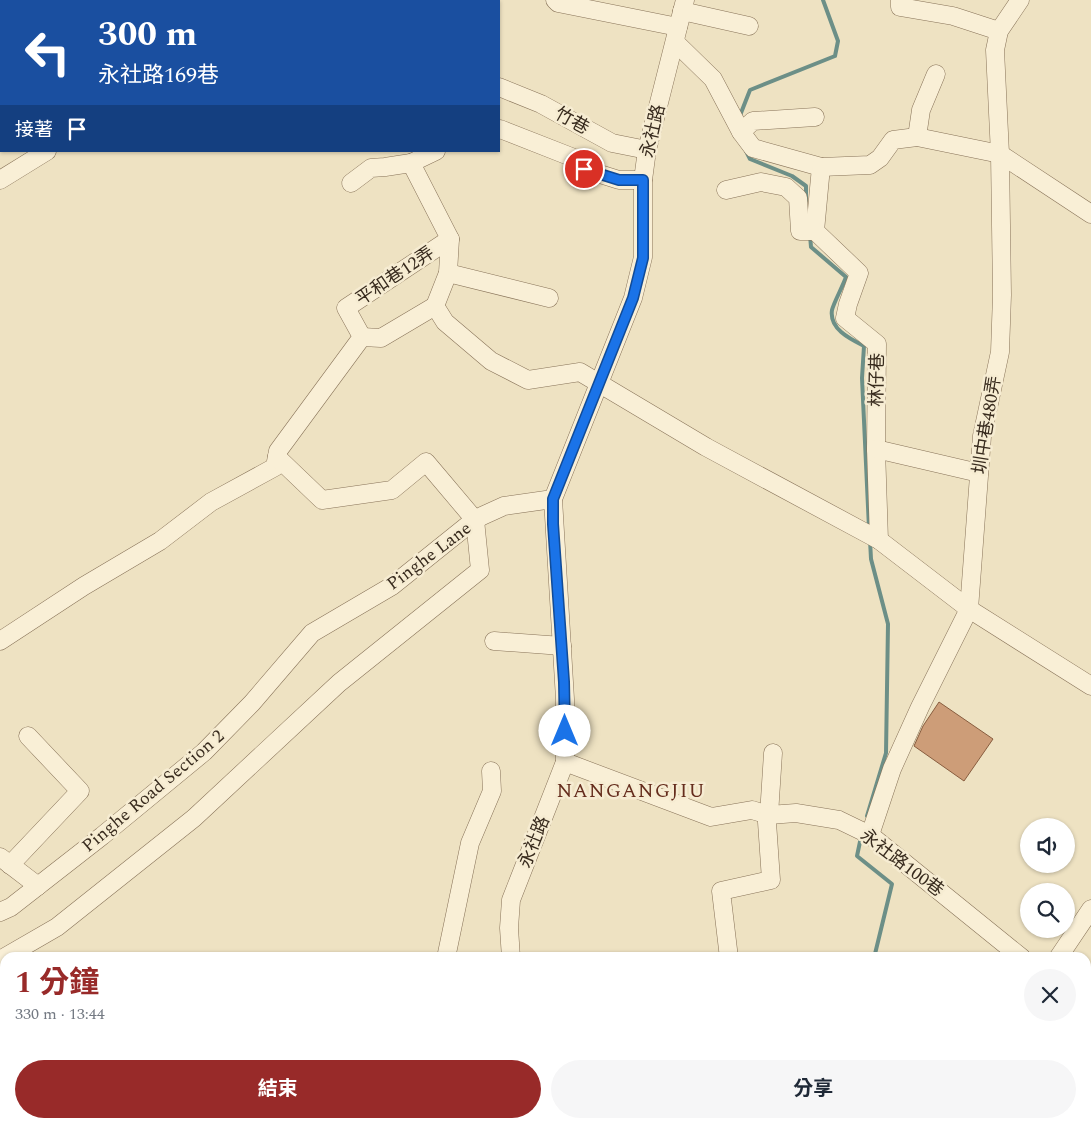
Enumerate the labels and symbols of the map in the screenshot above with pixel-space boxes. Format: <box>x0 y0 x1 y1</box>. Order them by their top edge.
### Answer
street label: 竹巷 <box>550 100 594 142</box>
street label: 永社路 <box>634 102 672 160</box>
pin <box>563 148 605 190</box>
street label: 平和巷12弄 <box>350 240 440 312</box>
street label: 林仔巷 <box>863 353 891 407</box>
street label: 圳中巷480弄 <box>966 374 1008 476</box>
street label: Pinghe Lane <box>381 515 477 597</box>
position arrow <box>538 704 590 756</box>
street label: Pinghe Road Section 2 <box>76 723 230 859</box>
district label: NANGANGJIU <box>556 776 706 806</box>
street label: 永社路 <box>511 812 557 872</box>
street label: 永社路100巷 <box>854 822 950 904</box>

